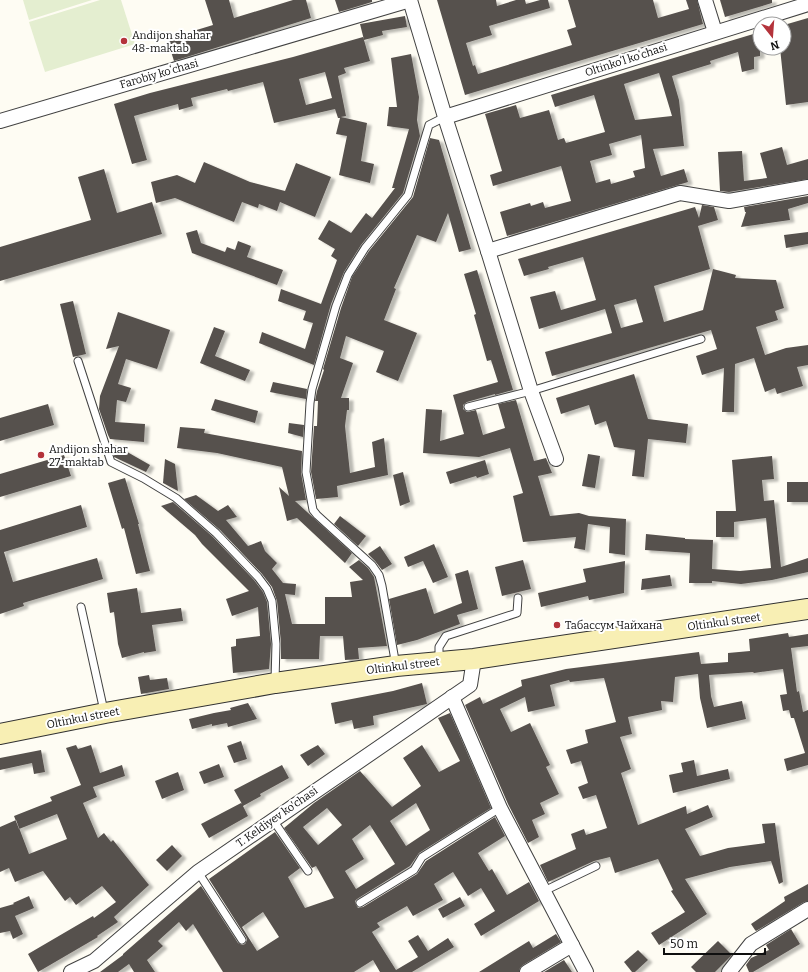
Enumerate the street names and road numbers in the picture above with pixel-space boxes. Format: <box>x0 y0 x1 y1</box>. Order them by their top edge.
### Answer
street label: Oltinkoʻl koʻchasi <box>583 40 669 79</box>
street label: Farobiy koʻchasi <box>118 56 200 91</box>
street label: Oltinkul street <box>687 610 761 634</box>
street label: Oltinkul street <box>366 655 440 677</box>
street label: Oltinkul street <box>46 705 120 731</box>
street label: T. Keldiyev ko'chasi <box>234 784 321 850</box>

